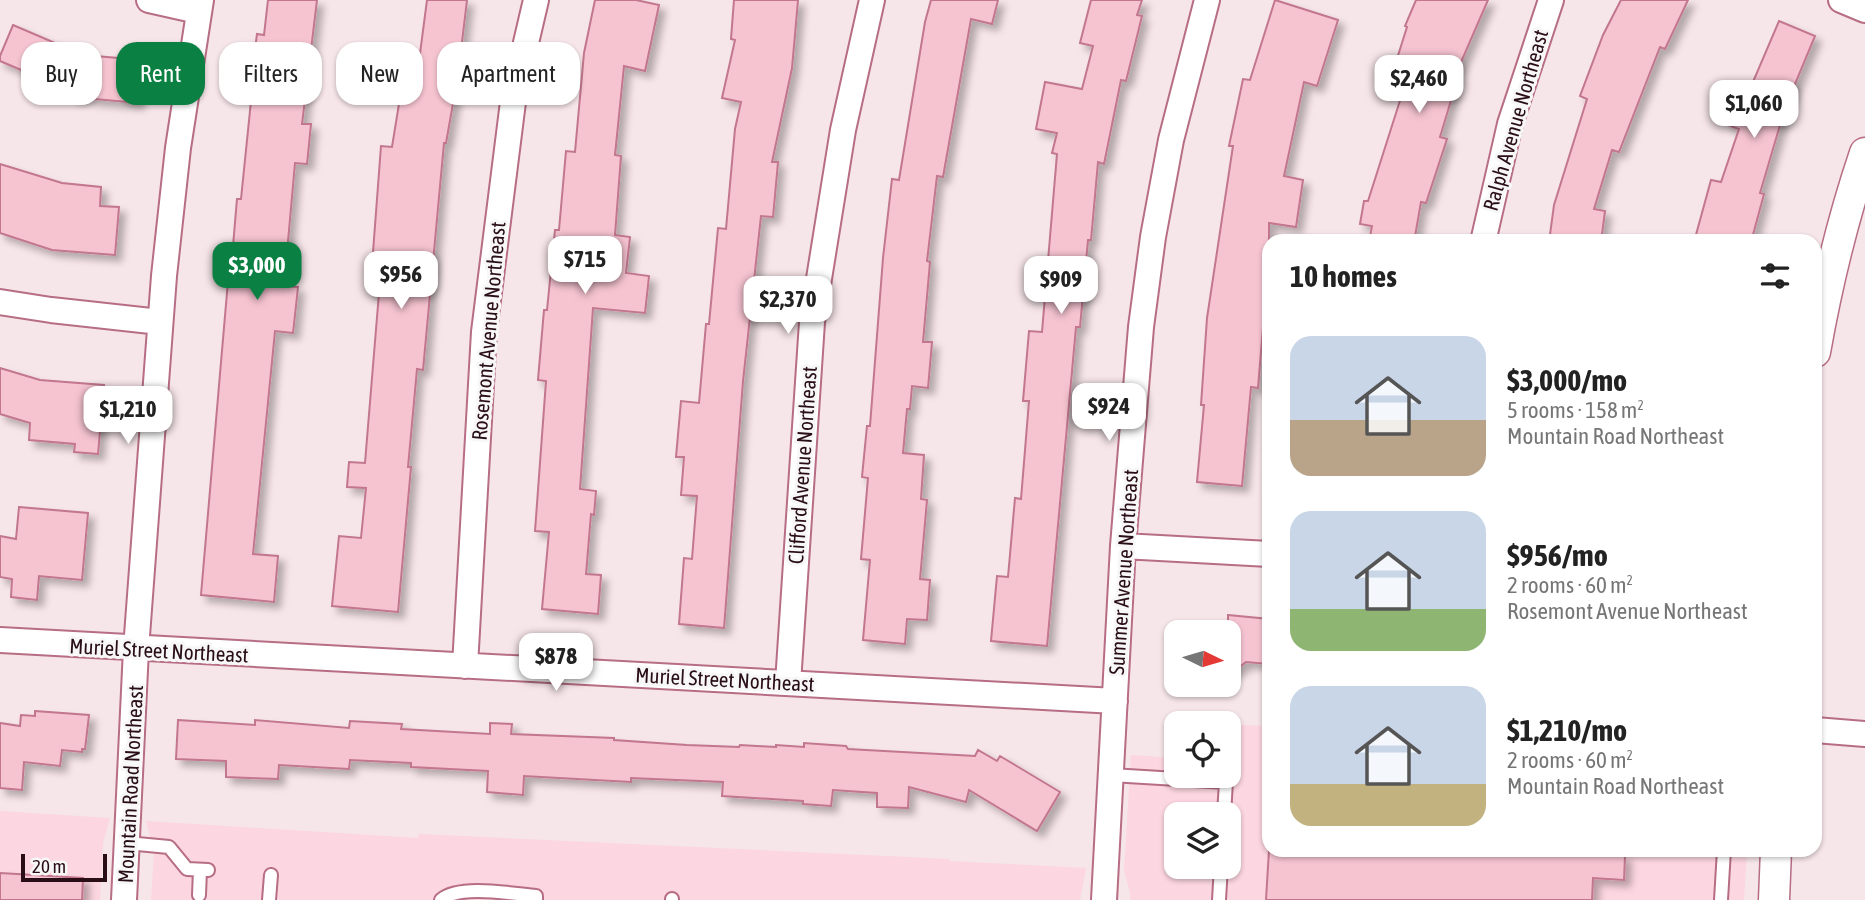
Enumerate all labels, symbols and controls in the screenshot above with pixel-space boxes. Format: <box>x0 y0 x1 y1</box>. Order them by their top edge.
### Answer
street label: Ralph Avenue Northeast <box>1478 27 1552 213</box>
chip: Buy <box>21 42 102 105</box>
chip: Rent <box>116 42 205 105</box>
chip: Filters <box>219 42 322 105</box>
chip: New <box>336 42 423 105</box>
chip: Apartment <box>437 42 580 105</box>
pin: $2,460 <box>1362 55 1476 115</box>
text: $2,460 <box>1391 65 1448 91</box>
pin: $1,060 <box>1697 80 1811 140</box>
text: $1,060 <box>1726 90 1783 116</box>
street label: Rosemont Avenue Northeast <box>466 221 510 441</box>
pin: $715 <box>544 236 626 296</box>
pin: $3,000 <box>200 243 314 302</box>
text: $715 <box>564 246 606 272</box>
text: $3,000 <box>229 252 286 278</box>
pin: $956 <box>360 252 442 311</box>
pin: $909 <box>1020 256 1102 316</box>
icon: filters <box>1756 257 1794 295</box>
text: 10 homes <box>1290 259 1397 293</box>
text: $956 <box>380 261 422 287</box>
text: $909 <box>1040 266 1082 292</box>
pin: $2,370 <box>731 276 845 336</box>
text: $2,370 <box>760 286 817 312</box>
text: $3,000/mo <box>1507 363 1627 397</box>
icon: home <box>1346 364 1430 448</box>
street label: Clifford Avenue Northeast <box>783 365 821 565</box>
pin: $924 <box>1068 384 1150 443</box>
pin: $1,210 <box>71 386 185 446</box>
text: $924 <box>1088 393 1130 419</box>
text: $1,210 <box>100 396 157 422</box>
text: 5 rooms · 158 m² <box>1507 397 1644 423</box>
text: Mountain Road Northeast <box>1507 423 1724 449</box>
street label: Summer Avenue Northeast <box>1104 468 1142 676</box>
text: $956/mo <box>1507 538 1608 572</box>
icon: home <box>1346 539 1430 623</box>
text: 2 rooms · 60 m² <box>1507 572 1633 598</box>
text: Rosemont Avenue Northeast <box>1507 598 1748 624</box>
north arrow <box>1164 620 1241 696</box>
map controls <box>1164 620 1241 879</box>
street label: Muriel Street Northeast <box>69 633 249 667</box>
pin: $878 <box>515 634 597 693</box>
text: $878 <box>535 643 577 669</box>
street label: Muriel Street Northeast <box>635 662 815 696</box>
street label: Mountain Road Northeast <box>113 684 147 884</box>
button: locate <box>1164 711 1241 788</box>
text: $1,210/mo <box>1507 713 1627 747</box>
icon: home <box>1346 714 1430 798</box>
text: 2 rooms · 60 m² <box>1507 747 1633 773</box>
text: Mountain Road Northeast <box>1507 773 1724 799</box>
button: layers <box>1164 802 1241 879</box>
scale bar <box>21 851 107 883</box>
text: 20 m <box>32 855 66 877</box>

